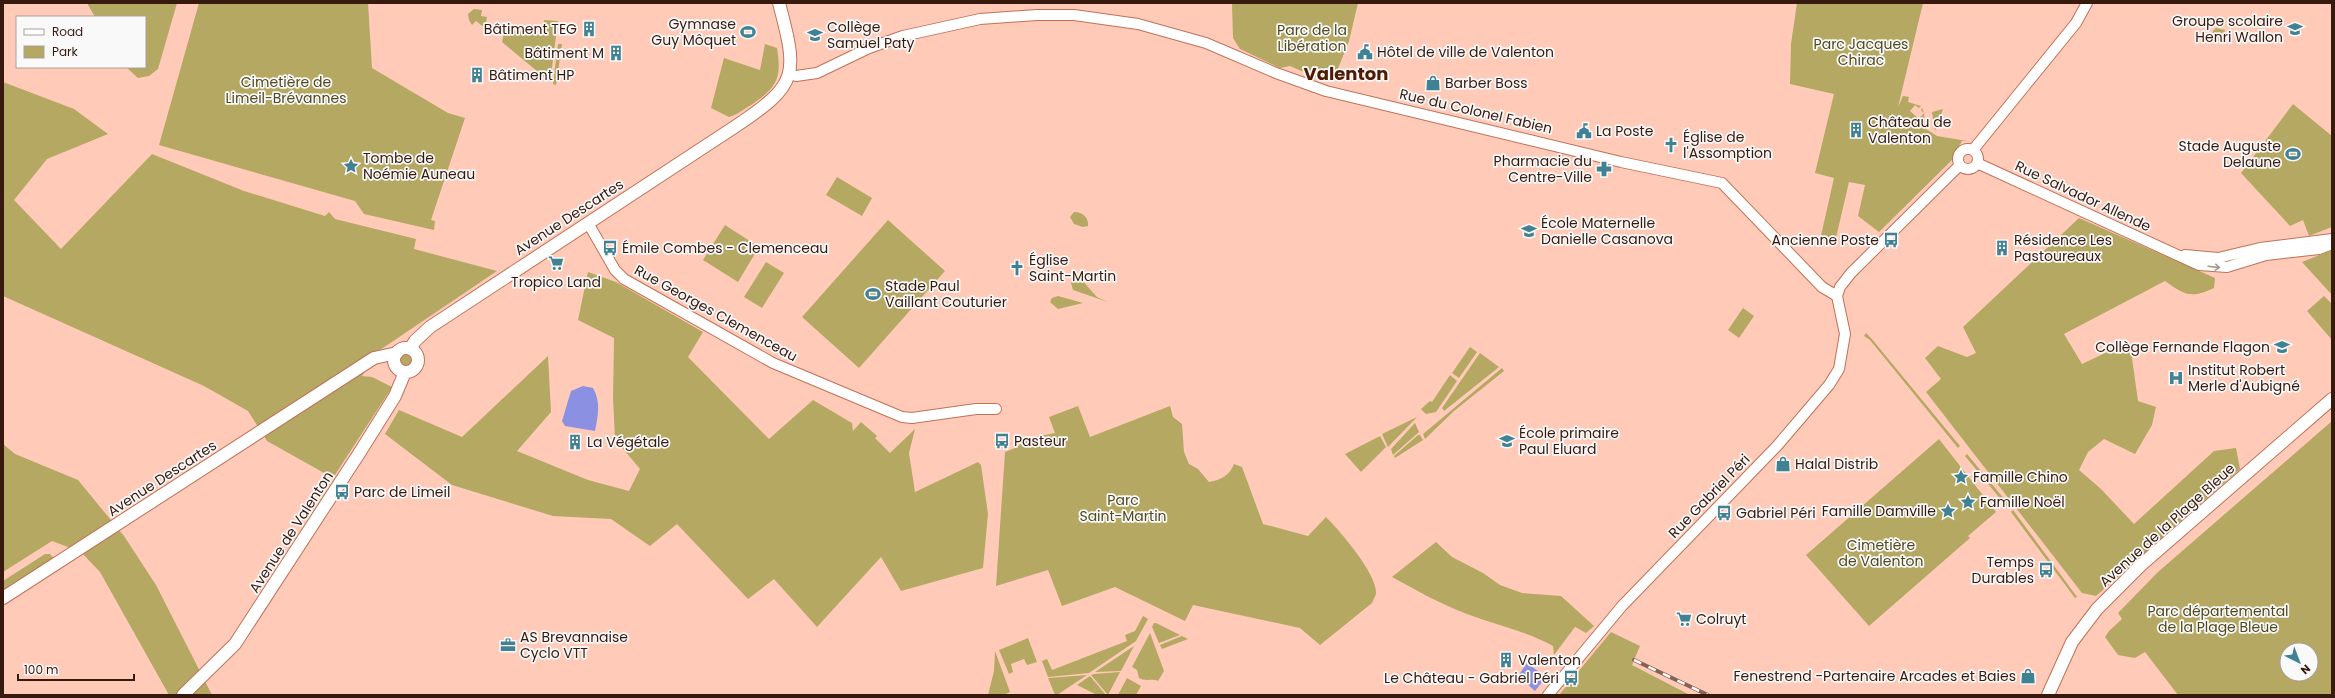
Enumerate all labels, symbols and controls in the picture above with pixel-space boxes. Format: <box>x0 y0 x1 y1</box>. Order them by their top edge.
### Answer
place label: Groupe scolaire Henri Wallon <box>2172 11 2283 47</box>
place label: Gymnase Guy Môquet <box>651 14 736 50</box>
legend <box>16 16 146 68</box>
place label: Collège Samuel Paty <box>827 17 915 53</box>
place label: Bâtiment TEG <box>484 19 577 39</box>
building icon: Bâtiment TEG <box>580 20 598 38</box>
park label: Parc de la Libération <box>1277 20 1347 56</box>
school or university icon: Groupe scolaire Henri Wallon <box>2286 20 2304 38</box>
text: Road <box>52 23 83 40</box>
sports icon: Gymnase Guy Môquet <box>739 23 757 41</box>
school or university icon: Collège Samuel Paty <box>806 26 824 44</box>
park label: Parc Jacques Chirac <box>1814 34 1908 70</box>
place label: Hôtel de ville de Valenton <box>1377 42 1554 62</box>
text: Park <box>52 43 79 60</box>
place label: Bâtiment M <box>524 43 604 63</box>
public building icon: Hôtel de ville de Valenton <box>1356 43 1374 61</box>
building icon: Bâtiment M <box>607 44 625 62</box>
district label: Valenton <box>1304 61 1388 86</box>
place label: Bâtiment HP <box>489 65 574 85</box>
building icon: Bâtiment HP <box>468 66 486 84</box>
park label: Cimetière de Limeil-Brévannes <box>226 72 346 108</box>
place label: Barber Boss <box>1445 73 1528 93</box>
shop icon: Barber Boss <box>1424 74 1442 92</box>
street label: Rue du Colonel Fabien <box>1398 84 1554 138</box>
place label: Château de Valenton <box>1868 112 1952 148</box>
place label: La Poste <box>1596 121 1654 141</box>
building icon: Château de Valenton <box>1847 121 1865 139</box>
public building icon: La Poste <box>1575 122 1593 140</box>
place label: Église de l'Assomption <box>1683 127 1772 163</box>
church icon: Église de l'Assomption <box>1662 136 1680 154</box>
place label: Stade Auguste Delaune <box>2178 136 2281 172</box>
sports icon: Stade Auguste Delaune <box>2284 145 2302 163</box>
place label: Tombe de Noémie Auneau <box>363 148 475 184</box>
place label: Pharmacie du Centre-Ville <box>1494 151 1592 187</box>
street label: Rue Salvador Allende <box>2012 156 2155 236</box>
place icon: Tombe de Noémie Auneau <box>342 157 360 175</box>
pharmacy icon: Pharmacie du Centre-Ville <box>1595 160 1613 178</box>
street label: Avenue Descartes <box>511 174 627 260</box>
place label: École Maternelle Danielle Casanova <box>1541 213 1673 249</box>
school or university icon: École Maternelle Danielle Casanova <box>1520 222 1538 240</box>
place label: Ancienne Poste <box>1771 230 1879 250</box>
place label: Résidence Les Pastoureaux <box>2014 230 2112 266</box>
bus stop icon: Ancienne Poste <box>1882 231 1900 249</box>
place label: Émile Combes - Clemenceau <box>622 238 828 258</box>
bus stop icon: Émile Combes - Clemenceau <box>601 239 619 257</box>
building icon: Résidence Les Pastoureaux <box>1993 239 2011 257</box>
place label: Église Saint-Martin <box>1029 250 1116 286</box>
supermarket icon: Tropico Land <box>547 254 565 272</box>
church icon: Église Saint-Martin <box>1008 259 1026 277</box>
street label: Rue Georges Clemenceau <box>631 260 801 366</box>
one-way arrow <box>2207 263 2220 271</box>
place label: Tropico Land <box>511 272 601 292</box>
place label: Stade Paul Vaillant Couturier <box>885 276 1007 312</box>
sports icon: Stade Paul Vaillant Couturier <box>864 285 882 303</box>
place label: Collège Fernande Flagon <box>2095 337 2270 357</box>
school or university icon: Collège Fernande Flagon <box>2273 338 2291 356</box>
place label: Institut Robert Merle d'Aubigné <box>2188 360 2300 396</box>
hospital icon: Institut Robert Merle d'Aubigné <box>2167 369 2185 387</box>
place label: École primaire Paul Eluard <box>1519 423 1619 459</box>
place label: Pasteur <box>1014 431 1067 451</box>
place label: La Végétale <box>587 432 670 452</box>
bus stop icon: Pasteur <box>993 432 1011 450</box>
school or university icon: École primaire Paul Eluard <box>1498 432 1516 450</box>
building icon: La Végétale <box>566 433 584 451</box>
street label: Avenue Descartes <box>104 435 220 521</box>
street label: Rue Gabriel Péri <box>1664 450 1754 542</box>
place label: Halal Distrib <box>1795 454 1878 474</box>
shop icon: Halal Distrib <box>1774 455 1792 473</box>
street label: Avenue de la Plage Bleue <box>2095 458 2239 591</box>
street label: Avenue de Valenton <box>244 467 338 597</box>
place label: Famille Chino <box>1973 467 2068 487</box>
place icon: Famille Chino <box>1952 468 1970 486</box>
place label: Parc de Limeil <box>354 482 450 502</box>
bus stop icon: Parc de Limeil <box>333 483 351 501</box>
park label: Parc Saint-Martin <box>1079 490 1167 526</box>
place label: Famille Noël <box>1980 492 2065 512</box>
place icon: Famille Noël <box>1959 493 1977 511</box>
place label: Famille Damville <box>1822 501 1936 521</box>
place icon: Famille Damville <box>1939 502 1957 520</box>
place label: Gabriel Péri <box>1736 503 1816 523</box>
bus stop icon: Gabriel Péri <box>1715 504 1733 522</box>
park label: Cimetière de Valenton <box>1839 535 1923 571</box>
place label: Temps Durables <box>1972 552 2034 588</box>
bus stop icon: Temps Durables <box>2037 561 2055 579</box>
park label: Parc départemental de la Plage Bleue <box>2147 601 2289 637</box>
place label: Colruyt <box>1696 609 1746 629</box>
supermarket icon: Colruyt <box>1675 610 1693 628</box>
place label: AS Brevannaise Cyclo VTT <box>520 627 628 663</box>
office icon: AS Brevannaise Cyclo VTT <box>499 636 517 654</box>
north arrow <box>2279 642 2319 682</box>
place label: Valenton <box>1518 650 1581 670</box>
building icon: Valenton <box>1497 651 1515 669</box>
scale bar <box>18 656 134 682</box>
text: 100 m <box>24 661 58 678</box>
text: N <box>2297 661 2314 678</box>
place label: Fenestrend -Partenaire Arcades et Baies <box>1734 666 2016 686</box>
shop icon: Fenestrend -Partenaire Arcades et Baies <box>2019 667 2037 685</box>
place label: Le Château - Gabriel Péri <box>1384 668 1559 688</box>
bus stop icon: Le Château - Gabriel Péri <box>1562 669 1580 687</box>

